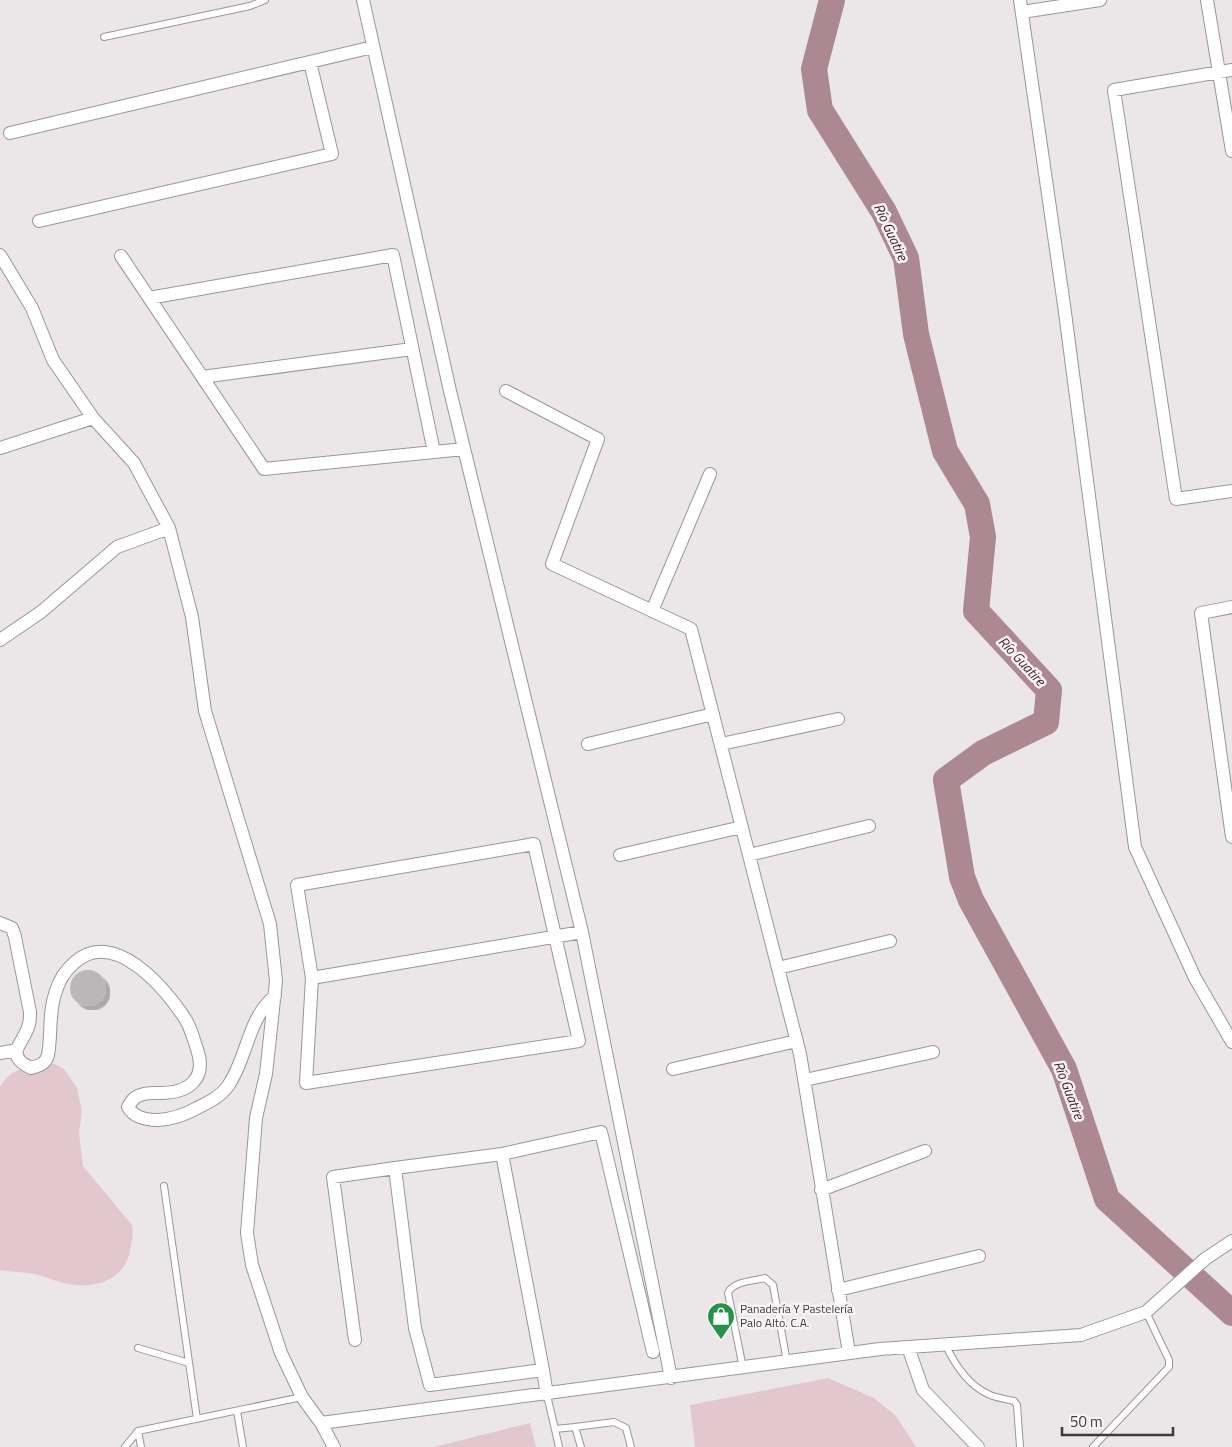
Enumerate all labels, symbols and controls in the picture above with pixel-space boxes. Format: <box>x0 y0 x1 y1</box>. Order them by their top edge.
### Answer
water label: Río Guatire <box>869 200 914 265</box>
water label: Río Guatire <box>994 631 1052 691</box>
water label: Río Guatire <box>1049 1058 1091 1123</box>
place label: Panadería Y Pastelería Palo Alto. C.A. <box>740 1299 853 1332</box>
shop icon: Panadería Y Pastelería Palo Alto. C.A. <box>706 1301 736 1340</box>
scale bar <box>1062 1404 1173 1436</box>
text: 50 m <box>1070 1410 1103 1433</box>

